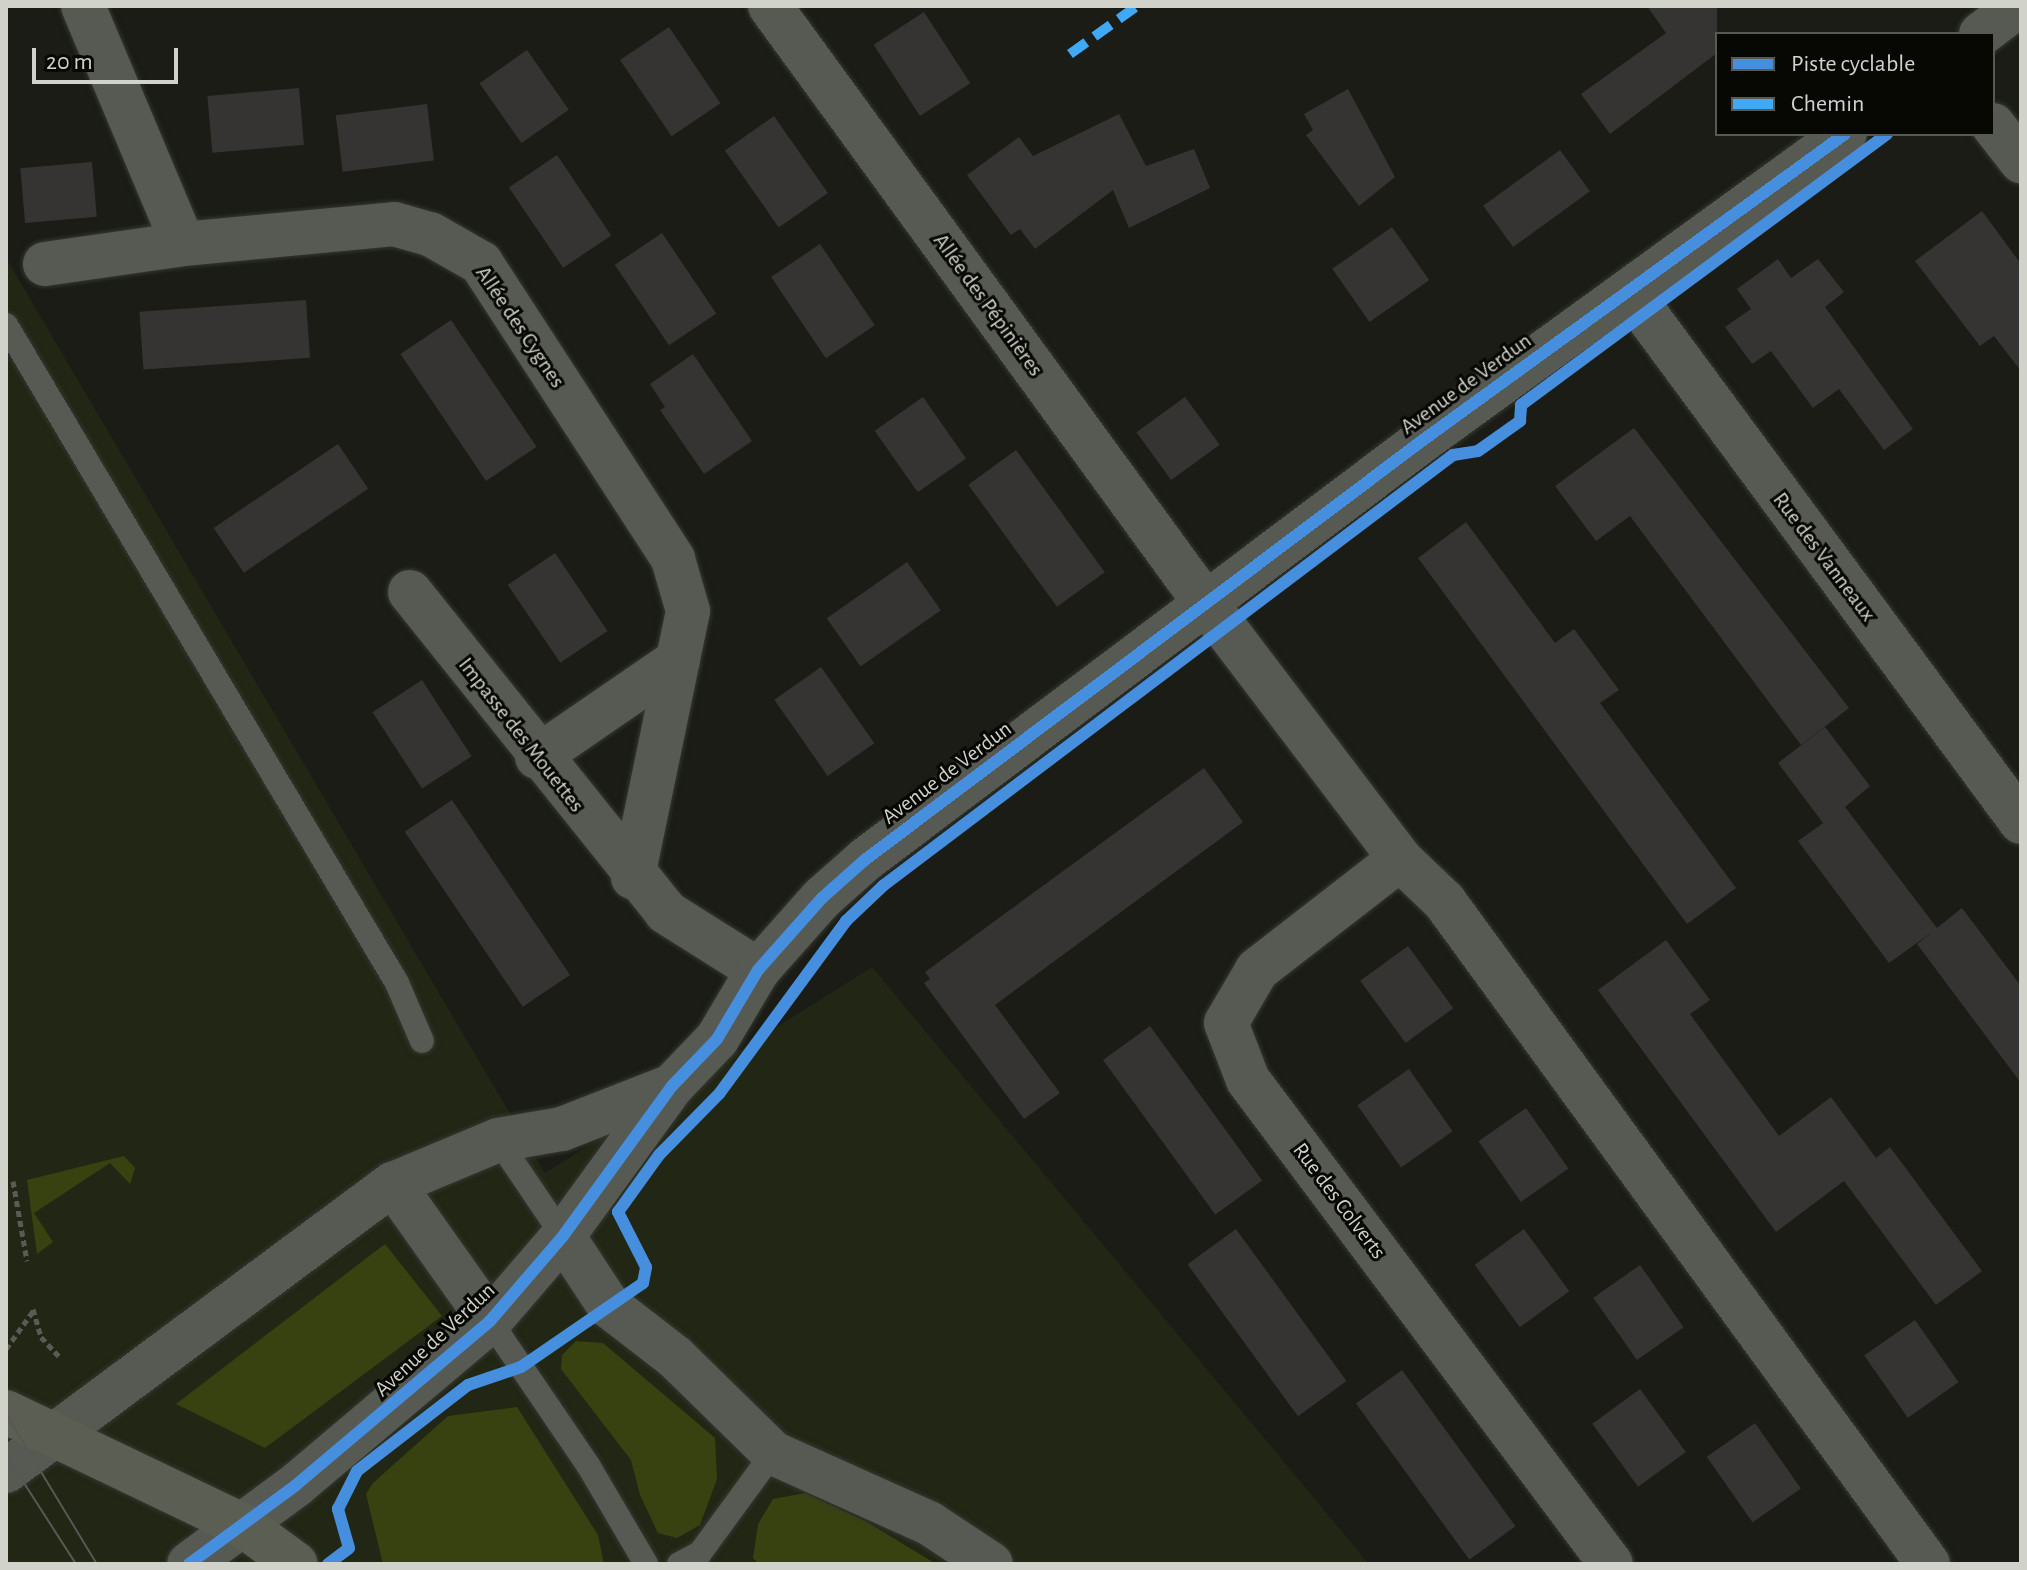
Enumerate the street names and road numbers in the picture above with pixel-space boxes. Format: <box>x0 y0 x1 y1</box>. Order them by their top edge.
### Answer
street label: Allée des Pépinières <box>927 228 1049 382</box>
street label: Allée des Cygnes <box>470 261 570 393</box>
street label: Avenue de Verdun <box>1395 328 1537 440</box>
street label: Rue des Vanneaux <box>1767 487 1881 627</box>
street label: Impasse des Mouettes <box>452 652 590 818</box>
street label: Avenue de Verdun <box>877 716 1017 830</box>
street label: Rue des Colverts <box>1287 1138 1391 1264</box>
street label: Avenue de Verdun <box>369 1277 501 1403</box>

